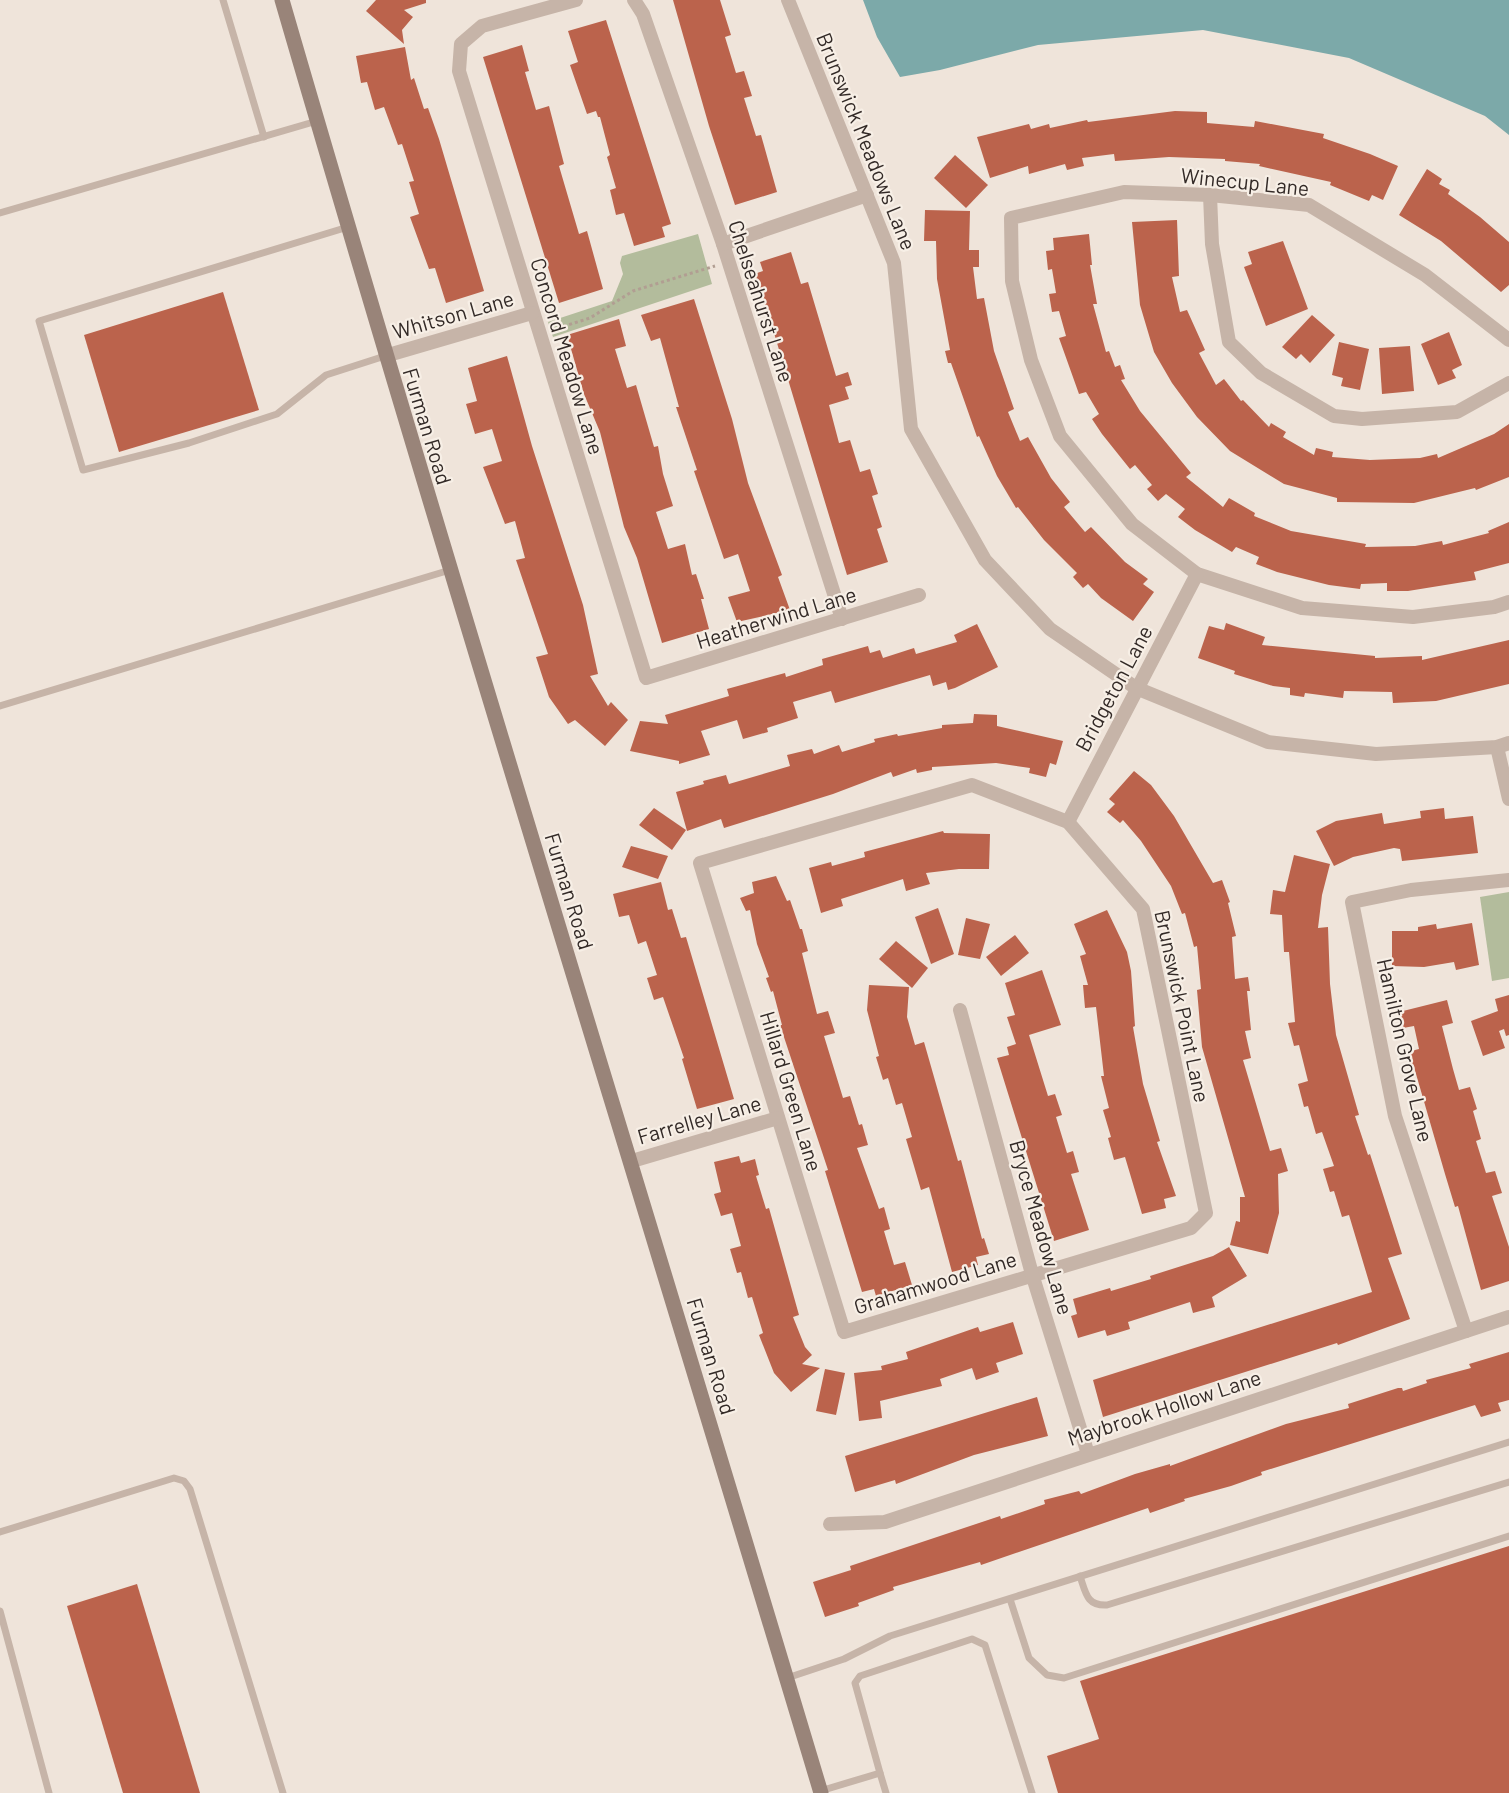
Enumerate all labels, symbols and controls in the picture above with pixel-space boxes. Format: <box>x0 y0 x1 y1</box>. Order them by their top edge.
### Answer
street label: Brunswick Meadows Lane <box>812 29 922 253</box>
street label: Winecup Lane <box>1179 162 1311 200</box>
street label: Chelseahurst Lane <box>724 217 800 385</box>
street label: Concord Meadow Lane <box>526 255 610 457</box>
street label: Whitson Lane <box>390 285 516 343</box>
street label: Furman Road <box>398 365 458 487</box>
street label: Heatherwind Lane <box>693 581 859 653</box>
street label: Bridgeton Lane <box>1069 621 1157 755</box>
street label: Furman Road <box>540 830 600 952</box>
street label: Brunswick Point Lane <box>1150 908 1216 1104</box>
street label: Hamilton Grove Lane <box>1373 956 1439 1144</box>
street label: Hillard Green Lane <box>756 1008 828 1174</box>
street label: Farrelley Lane <box>634 1089 764 1149</box>
street label: Bryce Meadow Lane <box>1005 1137 1079 1317</box>
street label: Grahamwood Lane <box>851 1245 1019 1319</box>
street label: Furman Road <box>682 1295 742 1417</box>
street label: Maybrook Hollow Lane <box>1064 1364 1264 1450</box>

